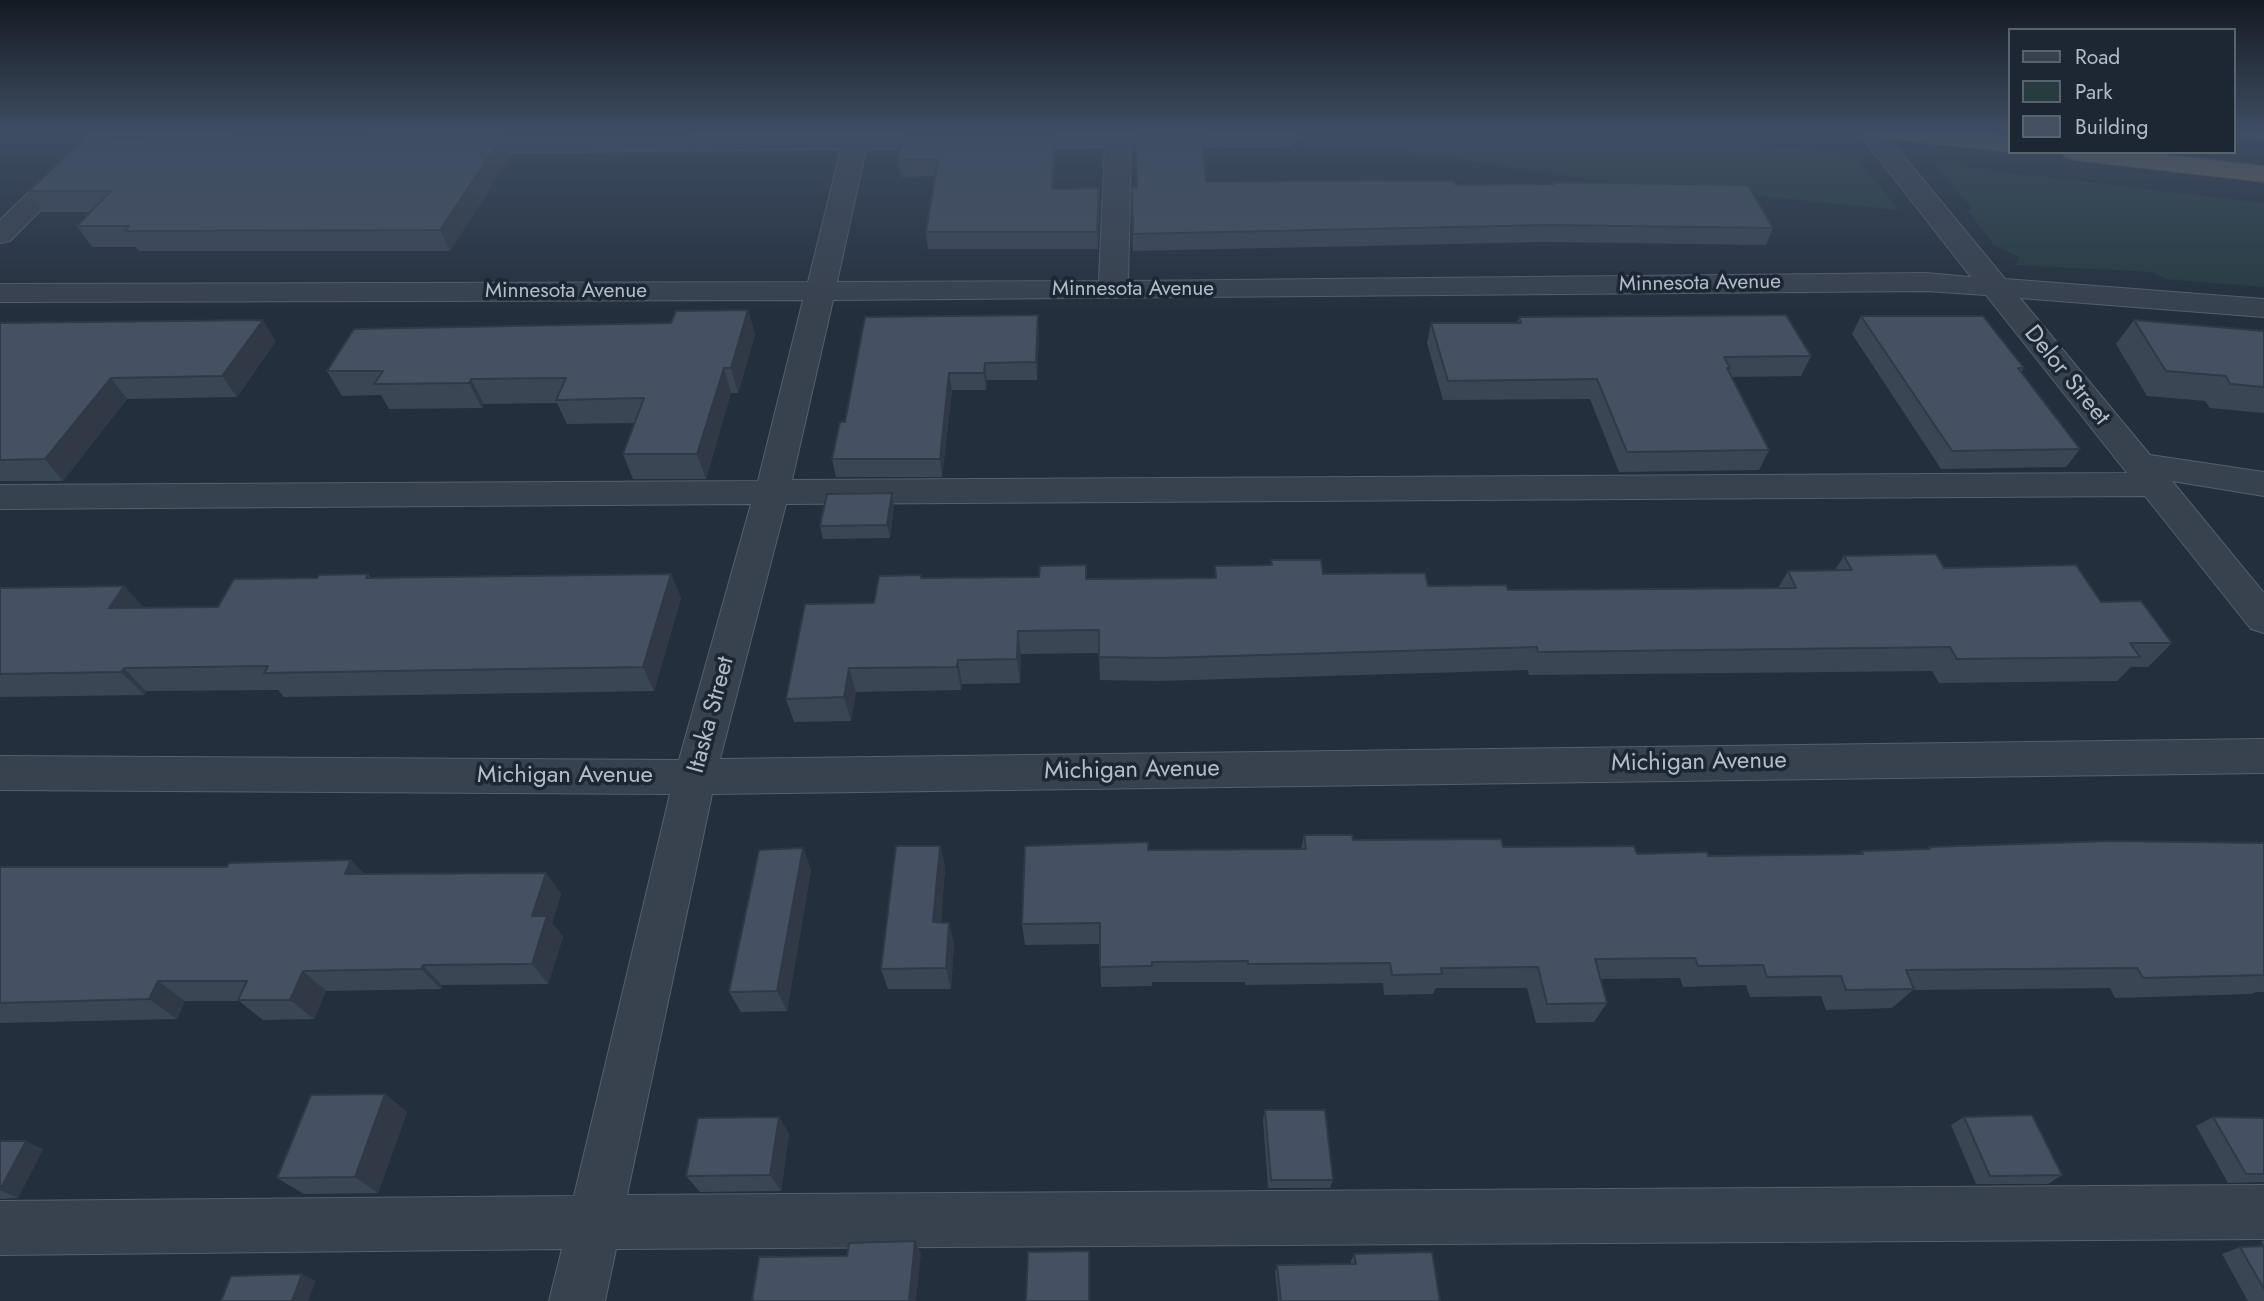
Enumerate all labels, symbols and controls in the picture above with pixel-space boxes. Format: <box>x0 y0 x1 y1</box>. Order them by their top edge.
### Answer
legend <box>2008 28 2236 154</box>
text: Road <box>2075 42 2120 72</box>
text: Park <box>2075 77 2112 107</box>
text: Building <box>2075 112 2148 142</box>
street label: Minnesota Avenue <box>1619 270 1781 298</box>
street label: Minnesota Avenue <box>1052 277 1214 303</box>
street label: Minnesota Avenue <box>485 279 647 305</box>
street label: Delor Street <box>2017 320 2115 432</box>
street label: Itaska Street <box>683 654 741 776</box>
street label: Michigan Avenue <box>1611 747 1787 779</box>
street label: Michigan Avenue <box>1044 755 1220 787</box>
street label: Michigan Avenue <box>477 762 653 790</box>

